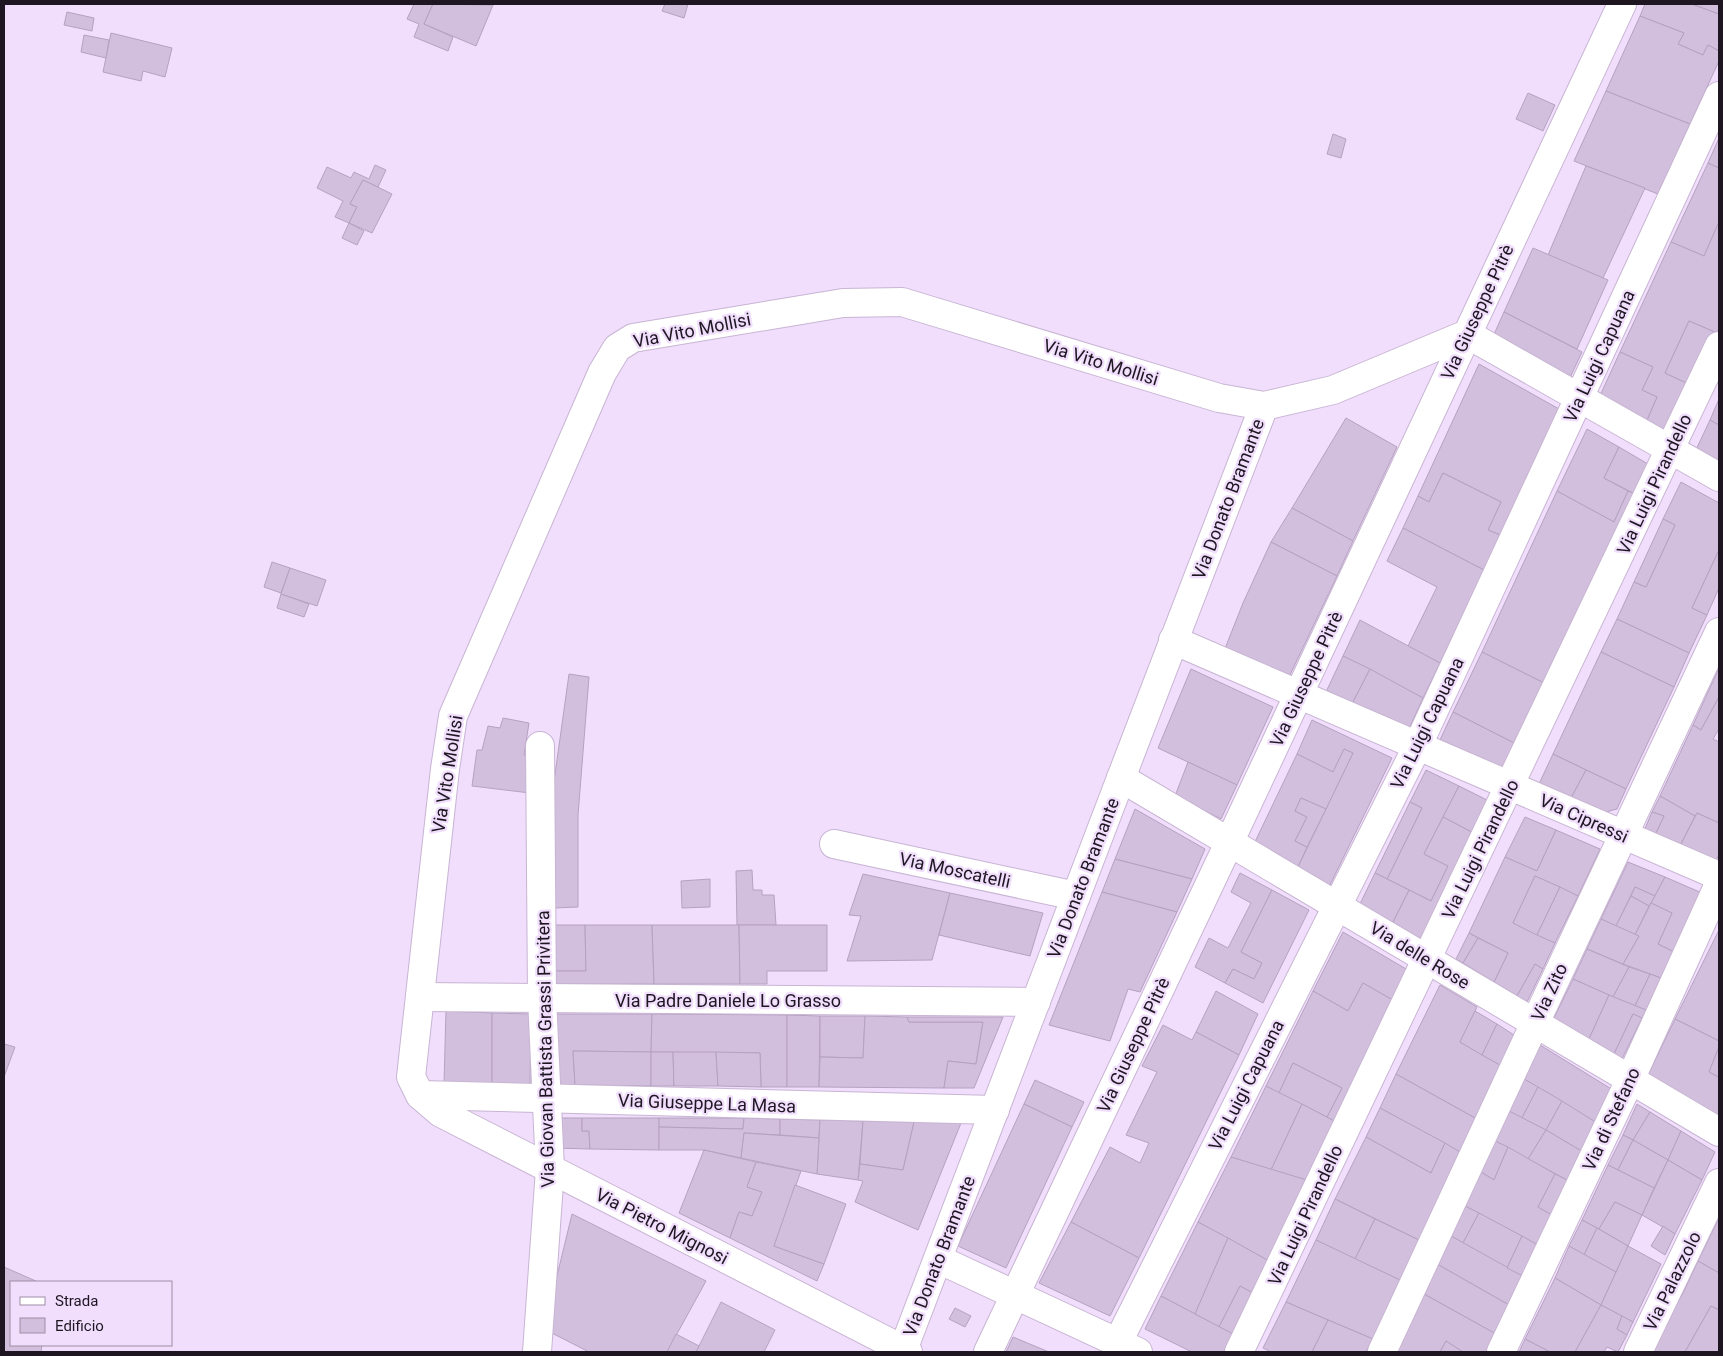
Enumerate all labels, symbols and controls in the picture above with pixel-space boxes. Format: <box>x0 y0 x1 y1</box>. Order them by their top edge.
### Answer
street label: Via Giuseppe Pitrè <box>1436 241 1518 383</box>
street label: Via Luigi Capuana <box>1559 286 1639 426</box>
street label: Via Vito Mollisi <box>632 308 752 352</box>
street label: Via Vito Mollisi <box>1041 335 1161 389</box>
street label: Via Luigi Pirandello <box>1612 410 1696 558</box>
street label: Via Donato Bramante <box>1188 416 1268 582</box>
street label: Via Giuseppe Pitrè <box>1265 608 1347 750</box>
street label: Via Luigi Capuana <box>1386 654 1468 792</box>
street label: Via Vito Mollisi <box>427 714 467 834</box>
street label: Via Luigi Pirandello <box>1437 776 1523 922</box>
street label: Via Cipressi <box>1536 789 1632 847</box>
street label: Via Donato Bramante <box>1043 795 1123 961</box>
street label: Via Moscatelli <box>897 848 1013 892</box>
street label: Via Giovan Battista Grassi Privitera <box>532 910 558 1188</box>
street label: Via delle Rose <box>1366 917 1474 993</box>
street label: Via Zito <box>1527 960 1571 1024</box>
street label: Via Giuseppe Pitrè <box>1092 974 1174 1116</box>
street label: Via Padre Daniele Lo Grasso <box>615 990 841 1011</box>
street label: Via Luigi Capuana <box>1204 1016 1288 1154</box>
street label: Via di Stefano <box>1578 1064 1644 1174</box>
street label: Via Giuseppe La Masa <box>618 1089 796 1117</box>
street label: Via Luigi Pirandello <box>1263 1141 1347 1289</box>
street label: Via Donato Bramante <box>899 1173 979 1339</box>
street label: Via Pietro Mignosi <box>592 1184 732 1268</box>
street label: Via Palazzolo <box>1639 1228 1705 1334</box>
legend <box>10 1281 172 1346</box>
text: Strada <box>55 1292 98 1310</box>
text: Edificio <box>55 1317 104 1335</box>

